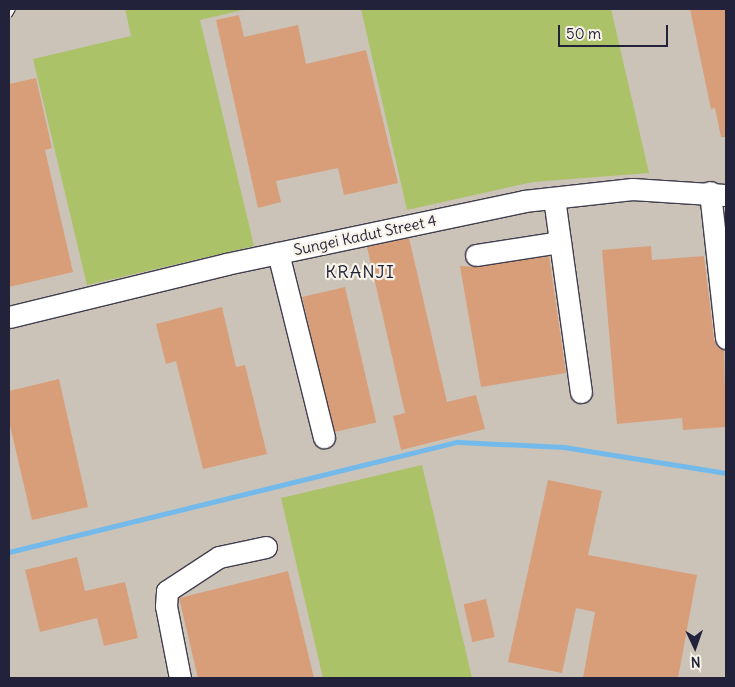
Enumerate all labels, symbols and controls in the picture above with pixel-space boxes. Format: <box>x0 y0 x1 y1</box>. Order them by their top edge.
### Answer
scale bar <box>560 15 670 47</box>
text: 50 m <box>566 24 601 43</box>
street label: Sungei Kadut Street 4 <box>292 211 438 259</box>
district label: KRANJI <box>324 261 396 283</box>
north arrow <box>670 622 720 672</box>
text: N <box>690 653 701 671</box>

